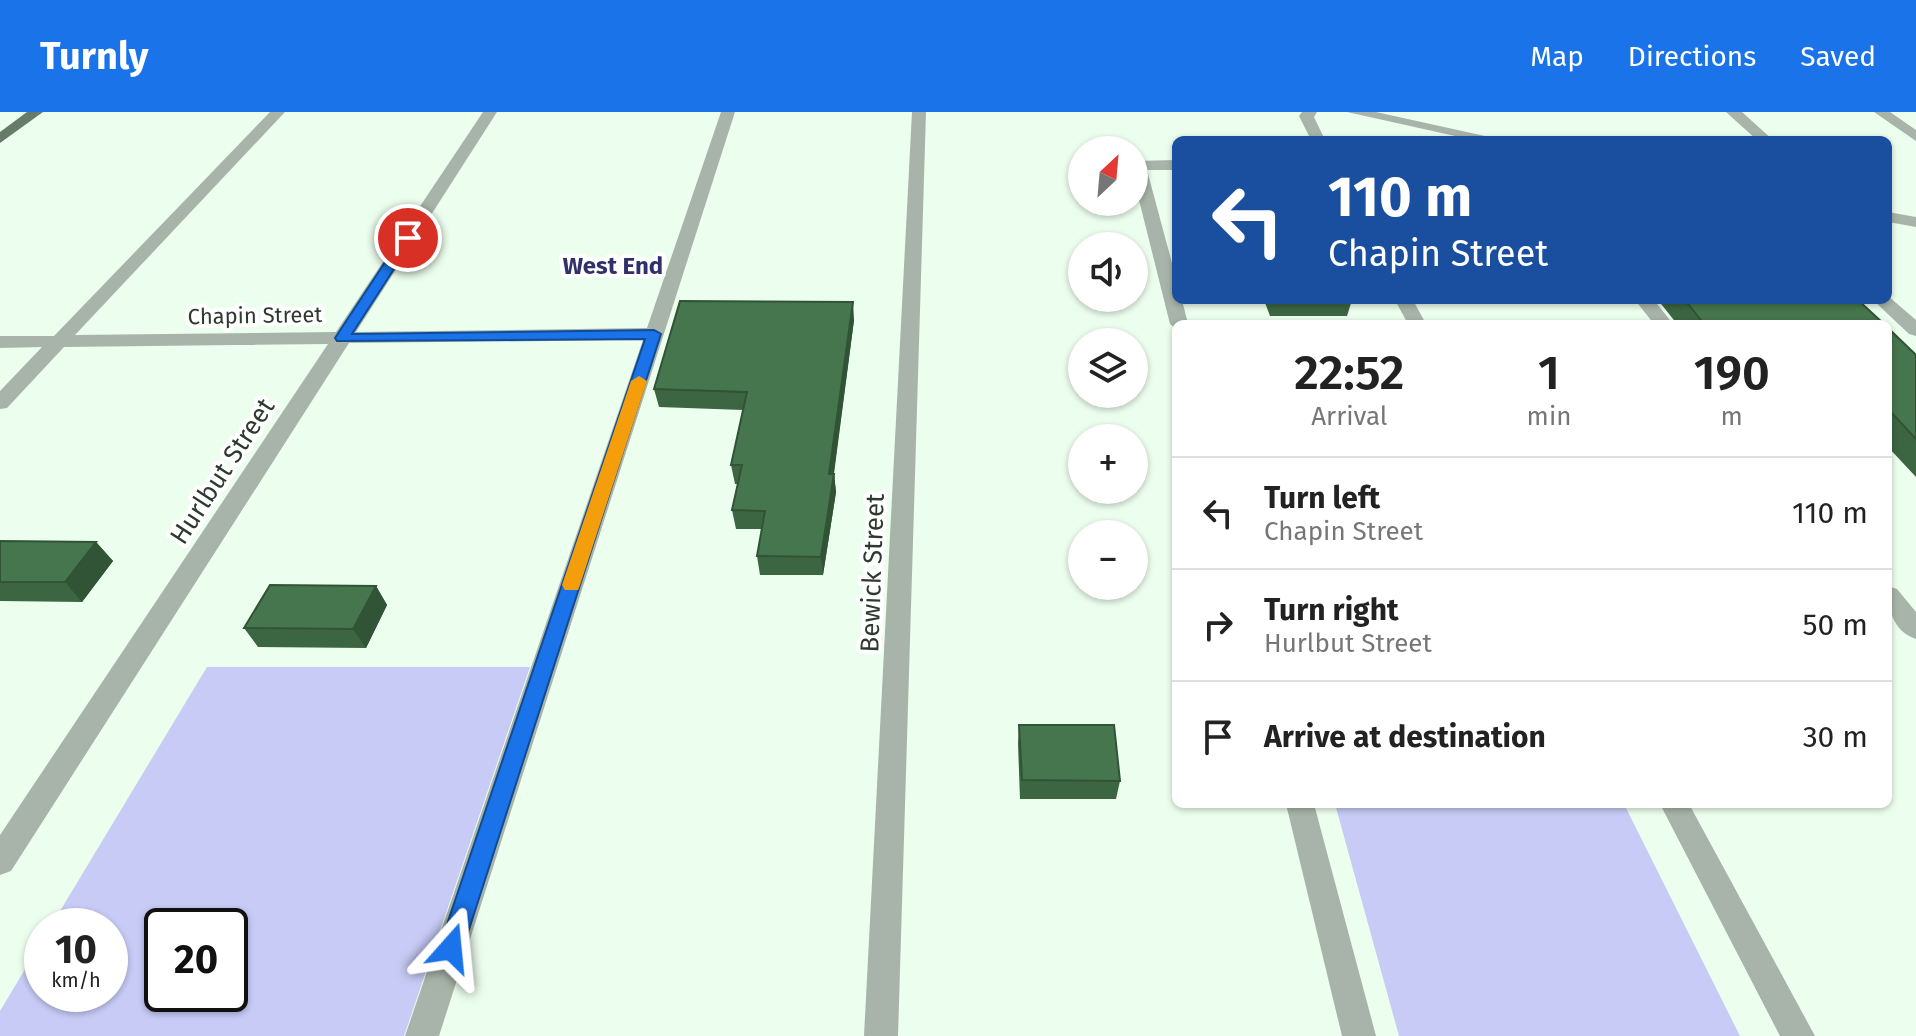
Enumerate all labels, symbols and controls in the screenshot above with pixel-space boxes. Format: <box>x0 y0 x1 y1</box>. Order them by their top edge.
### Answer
text: Turnly <box>40 33 149 79</box>
text: Map <box>1530 40 1584 73</box>
text: Directions <box>1628 40 1756 73</box>
text: Saved <box>1800 40 1876 73</box>
north arrow <box>1068 136 1148 216</box>
map controls <box>1068 136 1148 600</box>
text: 110 m <box>1328 164 1472 231</box>
icon: left <box>1196 168 1300 272</box>
pin <box>374 204 442 272</box>
icon: arrive <box>386 216 430 260</box>
button: sound <box>1068 232 1148 312</box>
text: Chapin Street <box>1328 232 1548 276</box>
district label: West End <box>563 252 663 280</box>
street label: Chapin Street <box>187 301 323 330</box>
button: layers <box>1068 328 1148 408</box>
text: 22:52 <box>1294 344 1404 402</box>
text: 1 <box>1538 344 1560 402</box>
text: 190 <box>1694 344 1770 402</box>
street label: Hurlbut Street <box>164 392 281 550</box>
text: Arrival <box>1311 401 1387 432</box>
text: min <box>1527 401 1571 432</box>
text: m <box>1721 401 1743 432</box>
button: + <box>1068 424 1148 504</box>
text: Turn left <box>1264 480 1380 516</box>
icon: left <box>1196 491 1240 535</box>
street label: Bewick Street <box>854 492 891 653</box>
text: 110 m <box>1792 495 1868 531</box>
text: Chapin Street <box>1264 516 1423 547</box>
button: − <box>1068 520 1148 600</box>
text: Turn right <box>1264 592 1399 628</box>
icon: right <box>1196 603 1240 647</box>
text: 50 m <box>1803 607 1868 643</box>
text: Hurlbut Street <box>1264 628 1432 659</box>
icon: arrive <box>1196 715 1240 759</box>
text: Arrive at destination <box>1264 719 1546 755</box>
text: 30 m <box>1803 719 1868 755</box>
position arrow <box>409 906 493 990</box>
speed limit sign: 20 <box>144 908 248 1012</box>
text: 10 <box>55 926 97 974</box>
text: km/h <box>51 968 101 992</box>

